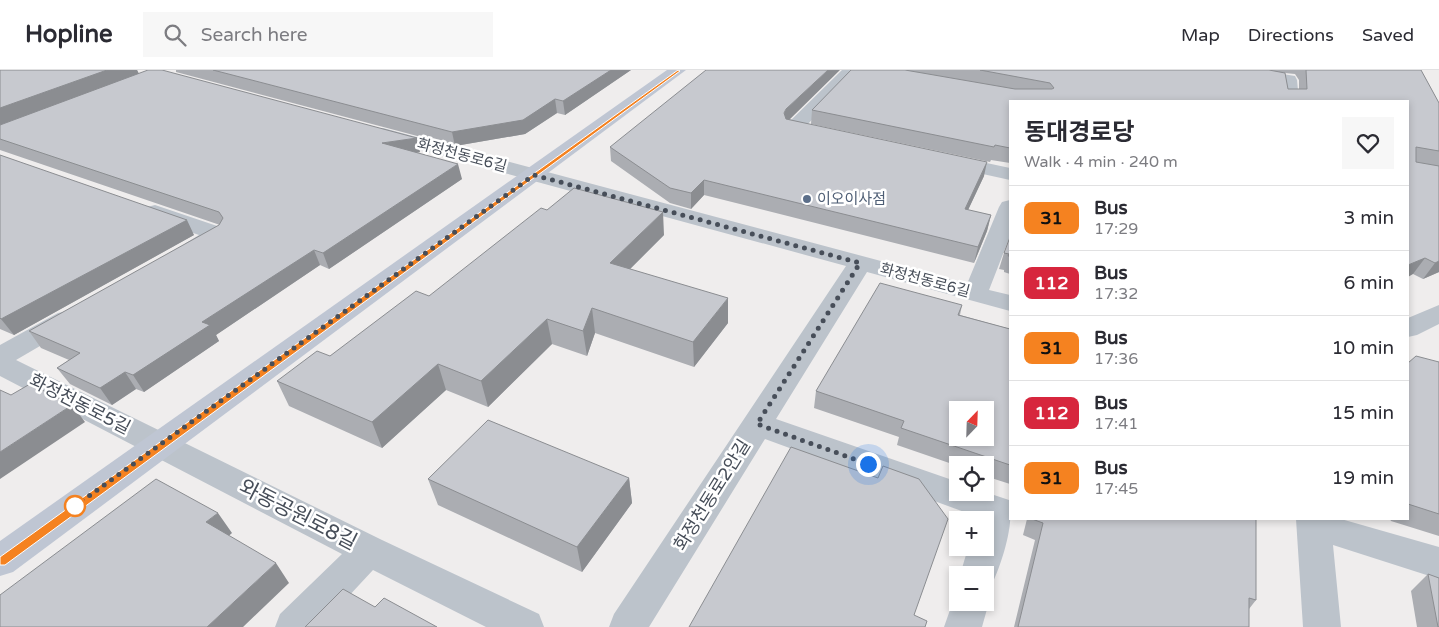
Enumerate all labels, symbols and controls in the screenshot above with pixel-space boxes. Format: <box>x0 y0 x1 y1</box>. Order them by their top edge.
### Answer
search box <box>143 12 493 57</box>
text: Hopline <box>25 20 113 49</box>
icon: search <box>161 21 189 49</box>
text: Search here <box>201 24 308 46</box>
text: Map <box>1181 24 1220 46</box>
text: Directions <box>1248 24 1334 46</box>
text: Saved <box>1362 24 1414 46</box>
button: heart <box>1342 117 1394 169</box>
text: 동대경로당 <box>1024 118 1134 147</box>
street label: 화정천동로6길 <box>415 134 509 176</box>
text: Walk · 4 min · 240 m <box>1024 152 1178 172</box>
place label: 이오이사점 <box>817 190 886 208</box>
marker: 이오이사점 <box>801 193 813 205</box>
text: Bus <box>1094 197 1128 219</box>
text: 31 <box>1040 207 1063 229</box>
text: 3 min <box>1343 207 1394 229</box>
text: 17:29 <box>1094 219 1138 239</box>
street label: 화정천동로6길 <box>878 259 972 301</box>
text: Bus <box>1094 262 1128 284</box>
text: 112 <box>1035 272 1068 294</box>
text: 6 min <box>1343 272 1394 294</box>
text: 17:32 <box>1094 284 1138 304</box>
text: Bus <box>1094 327 1128 349</box>
text: 31 <box>1040 337 1063 359</box>
text: 10 min <box>1331 337 1394 359</box>
text: 17:36 <box>1094 349 1138 369</box>
street label: 화정천동로5길 <box>26 369 134 439</box>
text: Bus <box>1094 392 1128 414</box>
north arrow <box>949 401 994 446</box>
map controls <box>949 401 994 611</box>
text: 112 <box>1035 402 1068 424</box>
text: 15 min <box>1331 402 1394 424</box>
text: 17:41 <box>1094 414 1138 434</box>
street label: 화정천동로2안길 <box>669 435 755 555</box>
your location <box>856 452 881 477</box>
button: locate <box>949 456 994 501</box>
text: Bus <box>1094 457 1128 479</box>
text: 31 <box>1040 467 1063 489</box>
text: 19 min <box>1331 467 1394 489</box>
street label: 와동공원로8길 <box>235 475 361 555</box>
text: 17:45 <box>1094 479 1138 499</box>
unlabelled marker <box>64 495 86 517</box>
button: + <box>949 511 994 556</box>
button: − <box>949 566 994 611</box>

